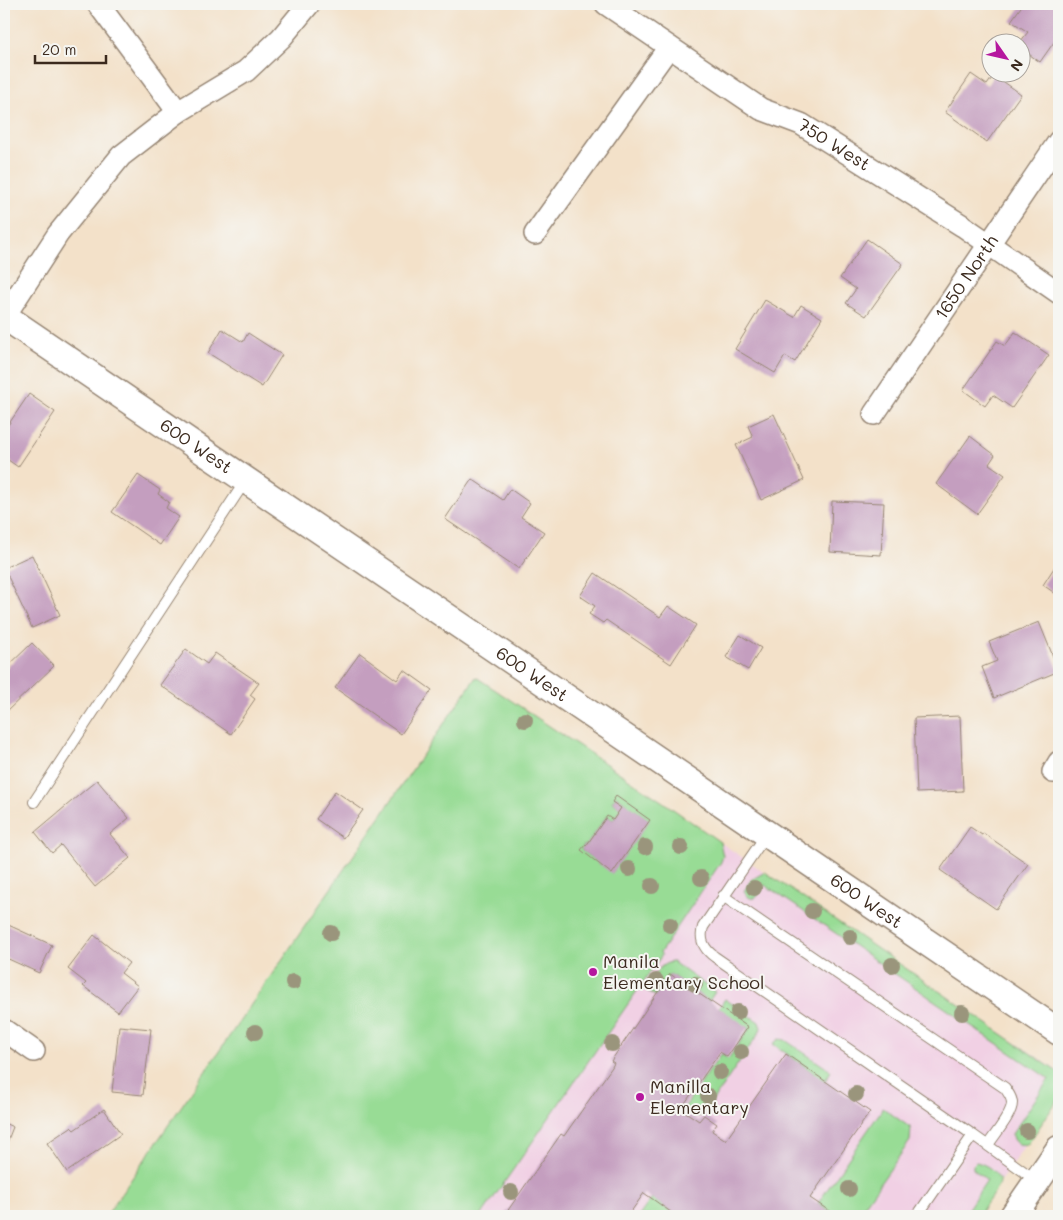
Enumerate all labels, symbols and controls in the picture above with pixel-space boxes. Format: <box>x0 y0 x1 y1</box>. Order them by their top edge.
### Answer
scale bar <box>35 32 106 64</box>
north arrow <box>980 32 1030 82</box>
text: 20 m <box>42 39 76 59</box>
text: N <box>1006 56 1028 75</box>
street label: 750 West <box>794 112 875 176</box>
street label: 1650 North <box>928 230 1003 324</box>
street label: 600 West <box>156 412 237 479</box>
street label: 600 West <box>492 640 573 707</box>
street label: 600 West <box>826 867 908 933</box>
place label: Manila Elementary School <box>603 949 765 994</box>
marker: Manila Elementary School <box>587 966 599 978</box>
place label: Manilla Elementary <box>650 1074 749 1119</box>
marker: Manilla Elementary <box>634 1091 646 1103</box>

